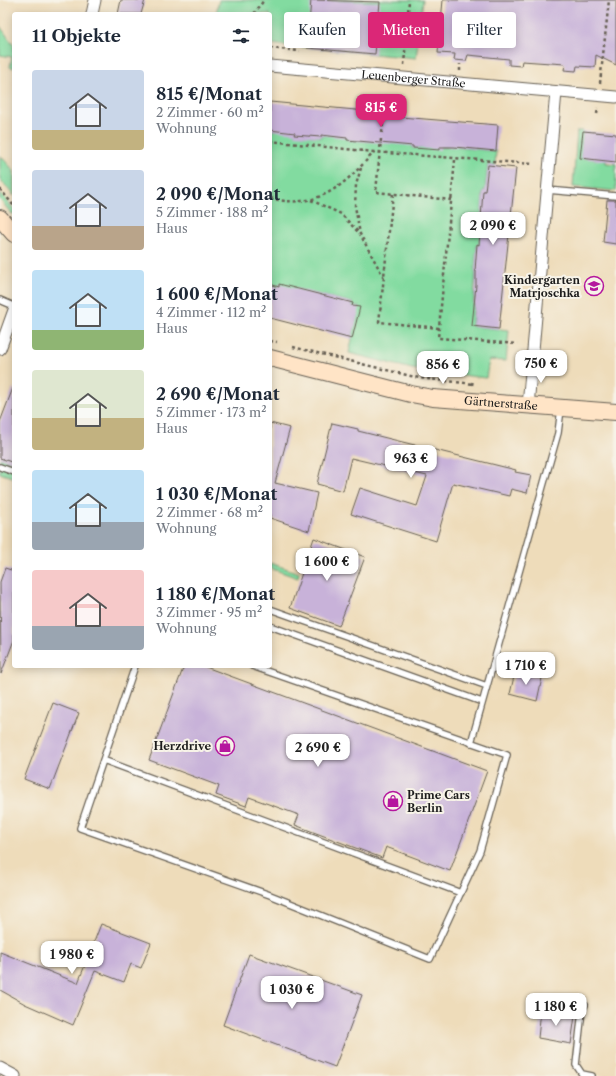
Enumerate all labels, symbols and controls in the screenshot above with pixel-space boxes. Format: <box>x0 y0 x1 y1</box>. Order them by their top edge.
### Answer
chip: Kaufen <box>284 12 360 48</box>
chip: Mieten <box>368 12 444 48</box>
chip: Filter <box>452 12 516 48</box>
icon: filters <box>230 25 252 47</box>
text: 11 Objekte <box>32 26 121 46</box>
street label: Leuenberger Straße <box>361 67 466 90</box>
text: 815 €/Monat <box>156 84 262 104</box>
icon: home <box>64 86 112 134</box>
pin: 815 € <box>353 94 409 128</box>
text: 815 € <box>365 99 397 115</box>
text: 2 Zimmer · 60 m² <box>156 104 264 120</box>
text: Wohnung <box>156 120 216 136</box>
text: 2 090 €/Monat <box>156 184 280 204</box>
icon: home <box>64 186 112 234</box>
text: 5 Zimmer · 188 m² <box>156 204 268 220</box>
pin: 2 090 € <box>456 212 530 246</box>
text: 2 090 € <box>470 217 516 233</box>
text: Haus <box>156 220 188 236</box>
place label: Kindergarten Matrjoschka <box>504 273 581 300</box>
school or university icon: Kindergarten Matrjoschka <box>583 275 605 297</box>
text: 1 600 €/Monat <box>156 284 278 304</box>
icon: home <box>64 286 112 334</box>
text: 4 Zimmer · 112 m² <box>156 304 266 320</box>
text: Haus <box>156 320 188 336</box>
pin: 750 € <box>513 350 569 384</box>
pin: 856 € <box>415 351 471 385</box>
text: 750 € <box>524 355 558 371</box>
text: 856 € <box>426 356 460 372</box>
text: 2 690 €/Monat <box>156 384 280 404</box>
icon: home <box>64 386 112 434</box>
street label: Gärtnerstraße <box>464 393 538 413</box>
text: 5 Zimmer · 173 m² <box>156 404 266 420</box>
text: Haus <box>156 420 188 436</box>
pin: 963 € <box>383 445 439 479</box>
text: 963 € <box>394 450 428 466</box>
text: 1 030 €/Monat <box>156 484 277 504</box>
icon: home <box>64 486 112 534</box>
text: 2 Zimmer · 68 m² <box>156 504 263 520</box>
text: Wohnung <box>156 520 216 536</box>
pin: 1 600 € <box>290 548 364 582</box>
text: 1 600 € <box>305 553 349 569</box>
text: 1 180 €/Monat <box>156 584 275 604</box>
icon: home <box>64 586 112 634</box>
text: 3 Zimmer · 95 m² <box>156 604 262 620</box>
text: Wohnung <box>156 620 216 636</box>
pin: 1 710 € <box>489 652 563 686</box>
text: 1 710 € <box>505 657 547 673</box>
pin: 2 690 € <box>281 734 355 768</box>
shop icon: Herzdrive <box>214 735 236 757</box>
place label: Herzdrive <box>153 739 211 753</box>
text: 2 690 € <box>295 739 341 755</box>
place label: Prime Cars Berlin <box>407 788 470 815</box>
shop icon: Prime Cars Berlin <box>382 790 404 812</box>
pin: 1 980 € <box>35 941 109 975</box>
text: 1 980 € <box>50 946 94 962</box>
pin: 1 030 € <box>255 976 329 1010</box>
text: 1 030 € <box>270 981 314 997</box>
pin: 1 180 € <box>519 993 593 1027</box>
text: 1 180 € <box>535 998 577 1014</box>

